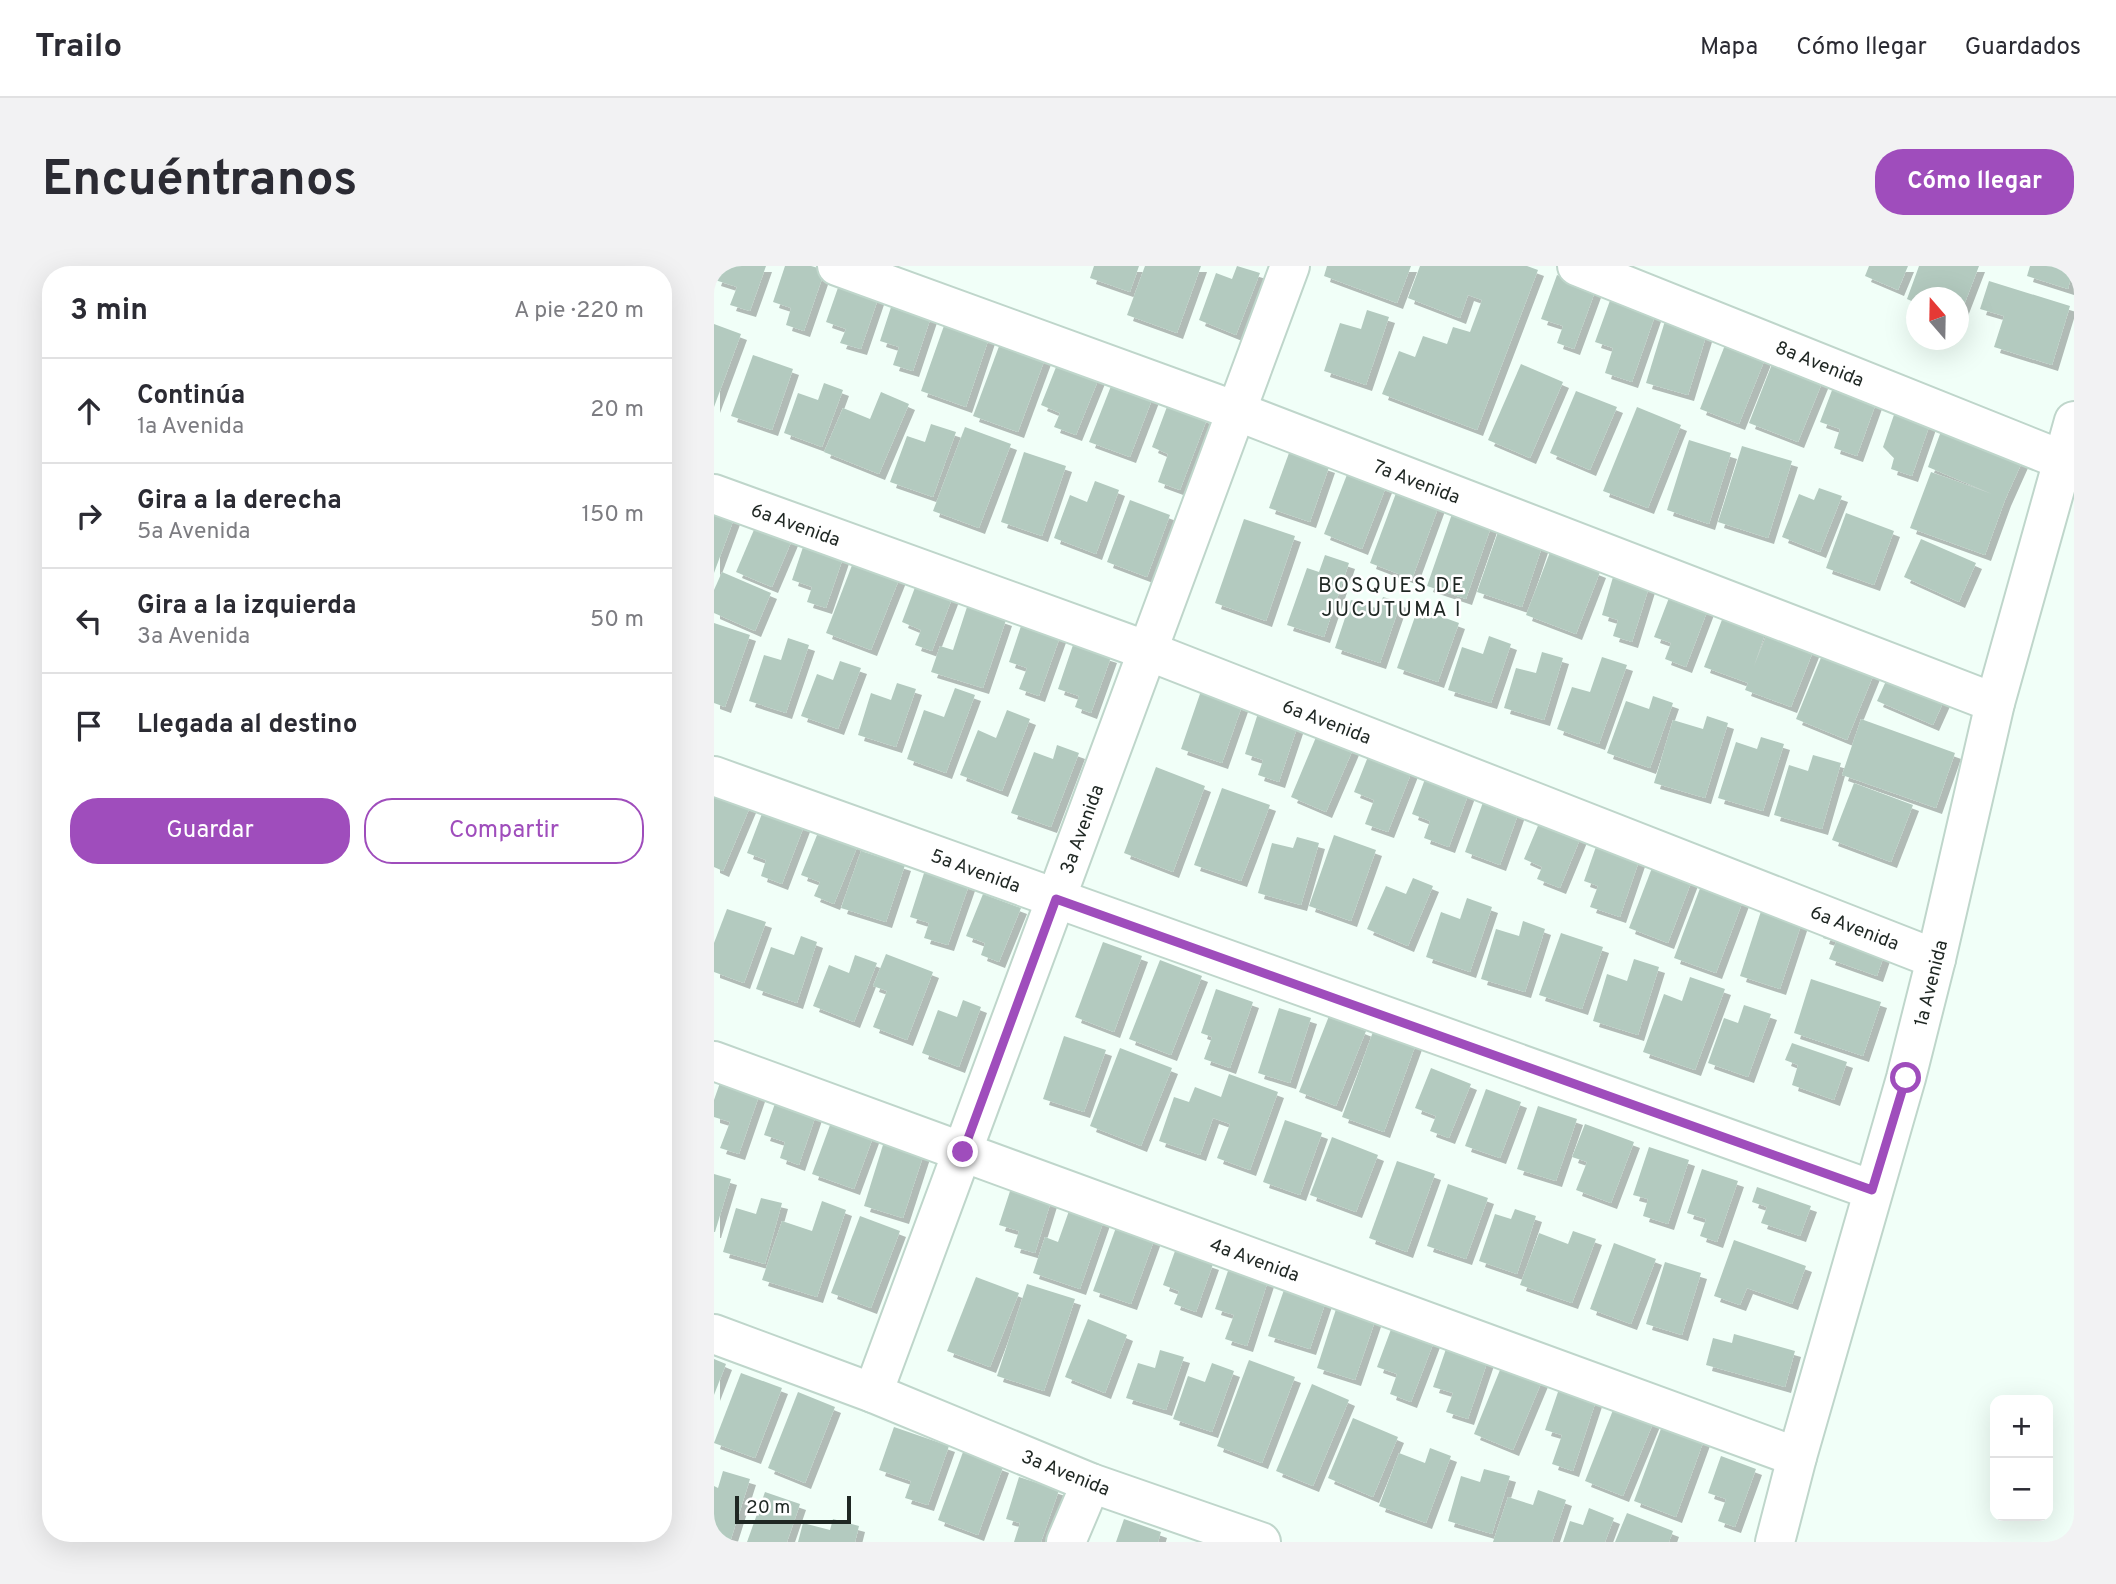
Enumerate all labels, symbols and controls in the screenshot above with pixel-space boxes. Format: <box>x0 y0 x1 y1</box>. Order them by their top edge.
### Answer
text: Trailo <box>35 27 122 69</box>
text: Mapa <box>1700 33 1758 63</box>
text: Cómo llegar <box>1796 33 1927 63</box>
text: Guardados <box>1965 33 2081 63</box>
button: Cómo llegar <box>1875 149 2074 215</box>
text: Encuéntranos <box>42 151 357 213</box>
north arrow <box>1906 287 1969 350</box>
text: 3 min <box>70 293 148 330</box>
text: A pie · 220 m <box>514 297 644 326</box>
street label: 8a Avenida <box>1771 336 1867 394</box>
text: Continúa <box>137 380 245 413</box>
icon: ahead <box>70 392 108 430</box>
text: 20 m <box>590 396 644 425</box>
text: 1a Avenida <box>137 413 244 442</box>
street label: 7a Avenida <box>1369 455 1463 510</box>
text: Gira a la derecha <box>137 485 342 518</box>
icon: right <box>70 497 108 535</box>
street label: 6a Avenida <box>747 499 843 553</box>
text: 150 m <box>582 501 644 530</box>
text: 5a Avenida <box>137 518 250 547</box>
district label: BOSQUES DE JUCUTUMA I <box>1318 573 1466 624</box>
text: Gira a la izquierda <box>137 590 356 623</box>
icon: left <box>70 602 108 640</box>
text: 50 m <box>590 606 644 635</box>
text: 3a Avenida <box>137 623 250 652</box>
street label: 6a Avenida <box>1278 695 1374 751</box>
icon: arrive <box>70 707 108 745</box>
text: Llegada al destino <box>137 709 357 742</box>
street label: 3a Avenida <box>1056 782 1110 878</box>
button: Guardar <box>70 798 350 864</box>
button: Compartir <box>364 798 644 864</box>
street label: 5a Avenida <box>927 845 1023 899</box>
street label: 6a Avenida <box>1806 901 1902 957</box>
street label: 1a Avenida <box>1910 938 1954 1029</box>
route start <box>1890 1062 1921 1093</box>
route end <box>947 1136 978 1167</box>
street label: 4a Avenida <box>1206 1234 1302 1288</box>
map controls <box>1990 1395 2053 1521</box>
button: + <box>1990 1395 2053 1458</box>
street label: 3a Avenida <box>1017 1445 1113 1502</box>
button: − <box>1990 1458 2053 1521</box>
scale bar <box>735 1493 850 1525</box>
text: 20 m <box>746 1496 790 1520</box>

